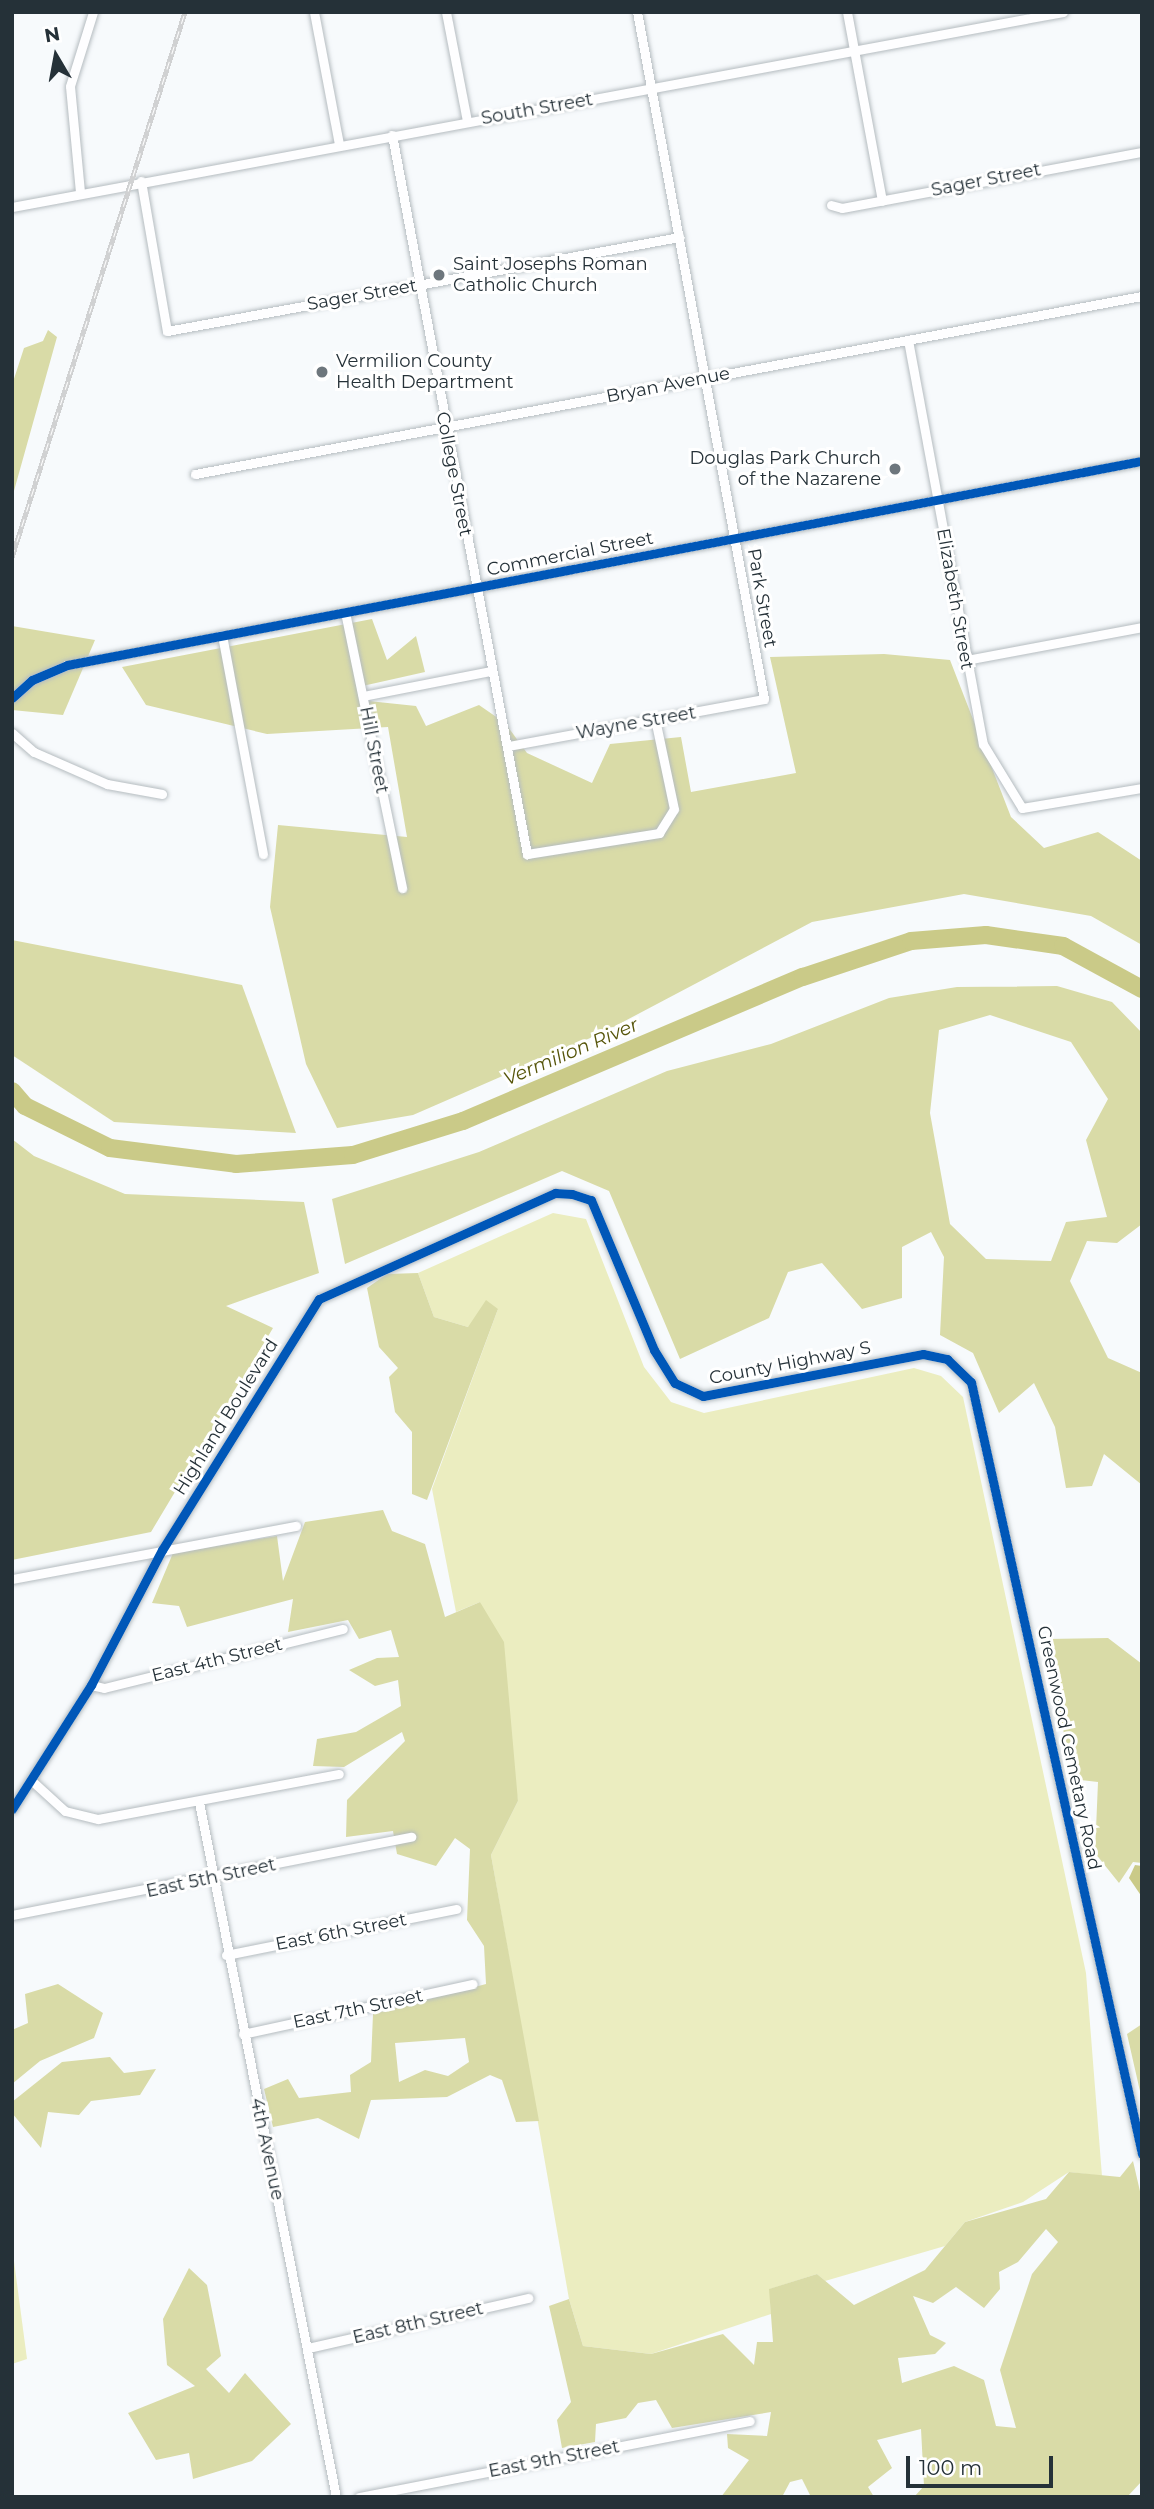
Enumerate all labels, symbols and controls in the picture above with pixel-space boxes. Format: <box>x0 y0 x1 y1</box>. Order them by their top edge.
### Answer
north arrow <box>21 21 91 91</box>
text: N <box>43 22 62 47</box>
street label: South Street <box>479 89 595 129</box>
street label: Sager Street <box>929 159 1043 201</box>
place label: Saint Josephs Roman Catholic Church <box>453 254 648 296</box>
marker: Saint Josephs Roman Catholic Church <box>431 267 447 283</box>
street label: Sager Street <box>305 275 419 315</box>
place label: Vermilion County Health Department <box>336 351 513 394</box>
street label: Bryan Avenue <box>604 362 732 408</box>
marker: Vermilion County Health Department <box>314 364 330 380</box>
street label: College Street <box>431 410 477 538</box>
place label: Douglas Park Church of the Nazarene <box>689 448 881 490</box>
marker: Douglas Park Church of the Nazarene <box>887 461 903 477</box>
street label: Commercial Street <box>485 527 655 581</box>
street label: Elizabeth Street <box>932 527 978 671</box>
street label: Park Street <box>743 547 781 649</box>
street label: Wayne Street <box>574 702 698 744</box>
street label: Hill Street <box>355 705 393 795</box>
water label: Vermilion River <box>500 1013 642 1091</box>
street label: Highland Boulevard <box>169 1335 283 1499</box>
street label: County Highway S <box>707 1337 873 1389</box>
street label: Greenwood Cemetary Road <box>1033 1624 1105 1872</box>
street label: East 4th Street <box>149 1633 285 1687</box>
street label: East 5th Street <box>144 1854 278 1902</box>
street label: East 6th Street <box>274 1909 408 1955</box>
street label: East 7th Street <box>291 1985 425 2033</box>
street label: 4th Avenue <box>246 2096 288 2202</box>
street label: East 8th Street <box>351 2297 485 2349</box>
street label: East 9th Street <box>487 2436 621 2482</box>
scale bar <box>909 2442 1056 2486</box>
text: 100 m <box>919 2455 982 2480</box>

